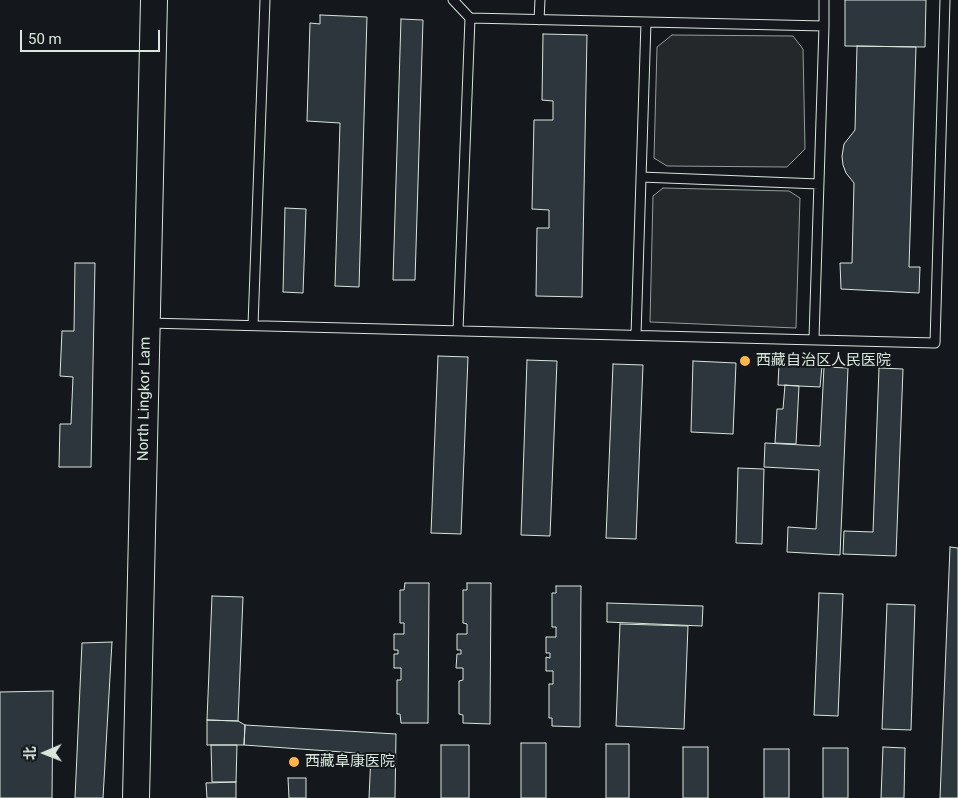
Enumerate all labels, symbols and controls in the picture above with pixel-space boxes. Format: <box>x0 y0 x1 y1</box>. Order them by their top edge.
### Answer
scale bar <box>22 20 162 52</box>
text: 50 m <box>28 30 62 48</box>
street label: North Lingkor Lam <box>135 337 155 461</box>
place label: 西藏自治区人民医院 <box>756 352 891 370</box>
marker: 西藏自治区人民医院 <box>738 354 752 368</box>
north arrow <box>20 728 70 778</box>
text: 北 <box>22 746 38 760</box>
place label: 西藏阜康医院 <box>305 753 395 771</box>
marker: 西藏阜康医院 <box>287 755 301 769</box>

